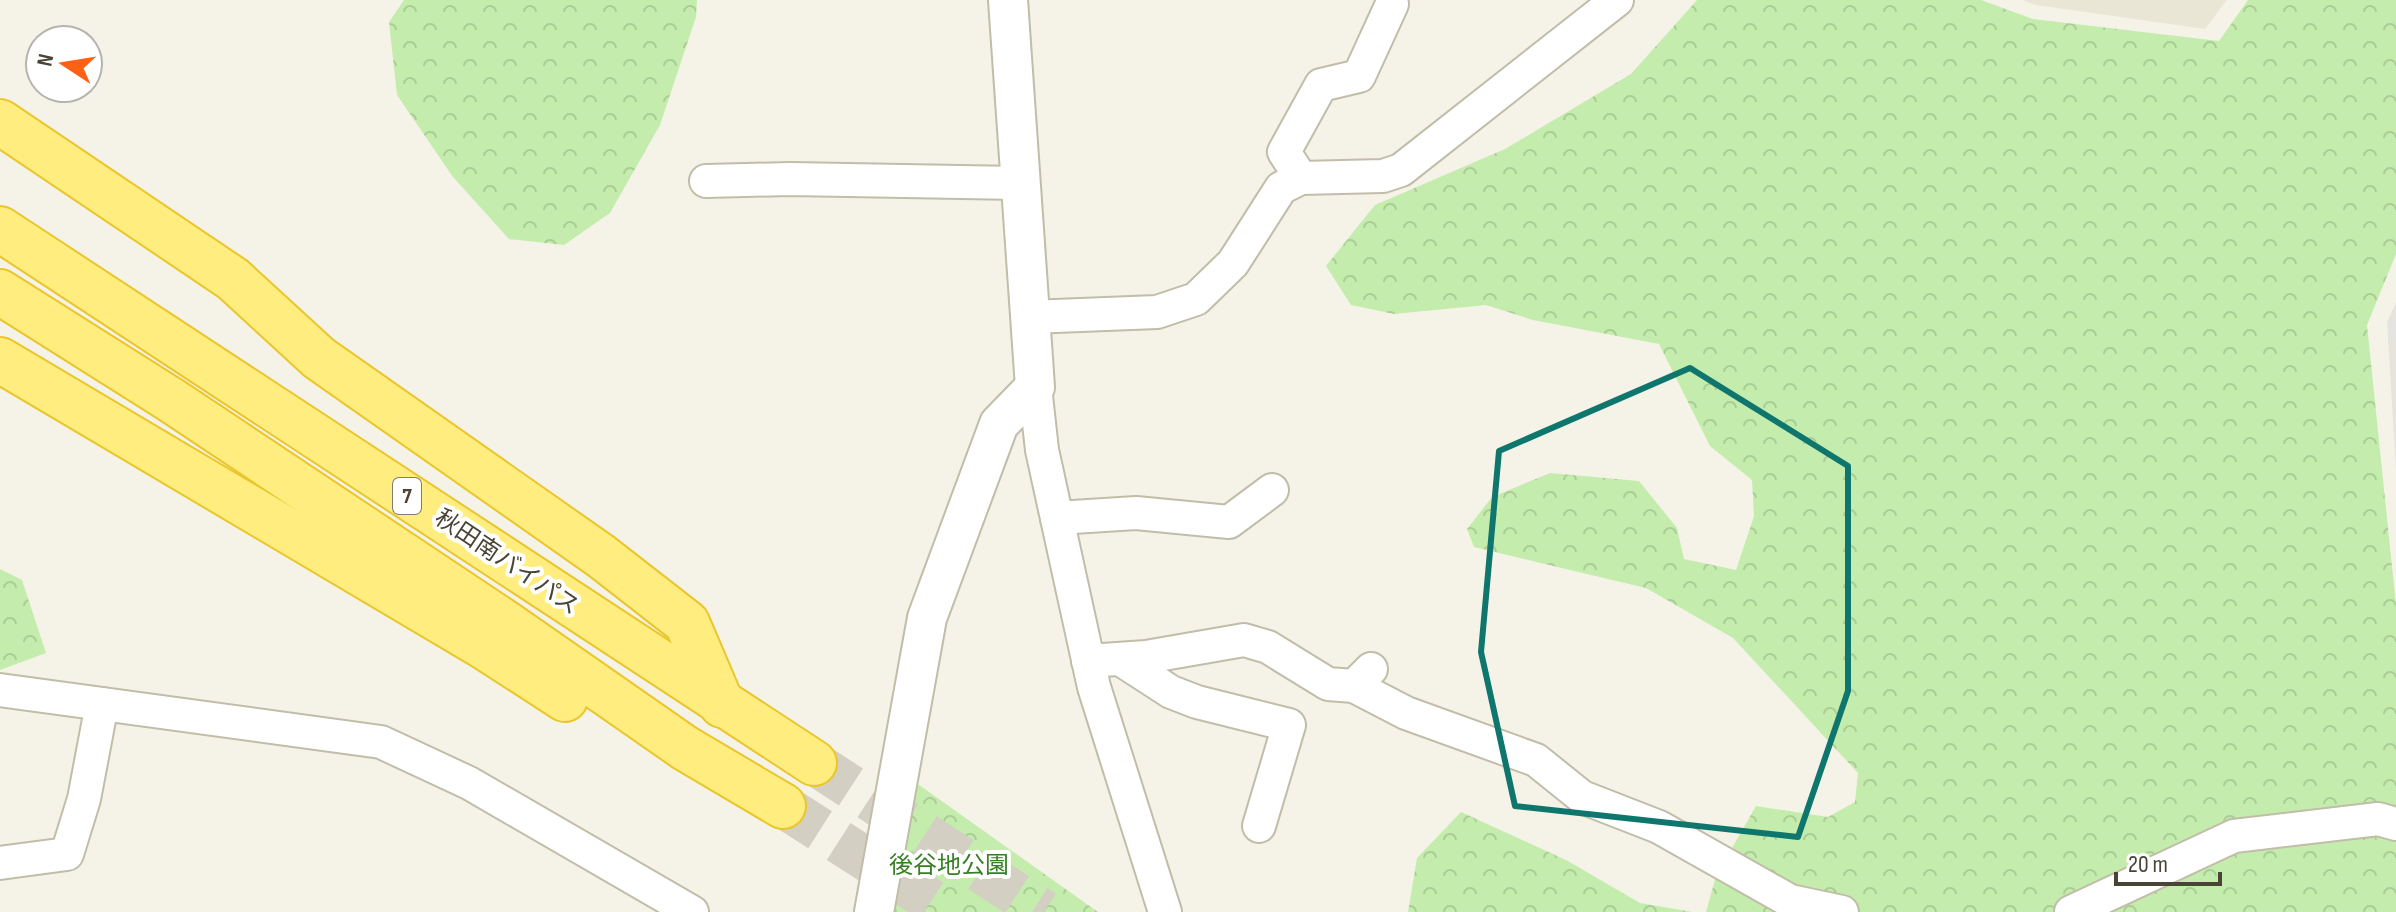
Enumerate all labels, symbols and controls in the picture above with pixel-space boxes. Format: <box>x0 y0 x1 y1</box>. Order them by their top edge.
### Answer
north arrow <box>24 24 104 104</box>
text: N <box>31 52 60 69</box>
road number: 7 <box>393 478 421 514</box>
street label: 秋田南バイパス <box>429 503 585 621</box>
scale bar <box>2116 836 2220 886</box>
text: 20 m <box>2128 850 2168 879</box>
park label: 後谷地公園 <box>889 851 1009 880</box>

